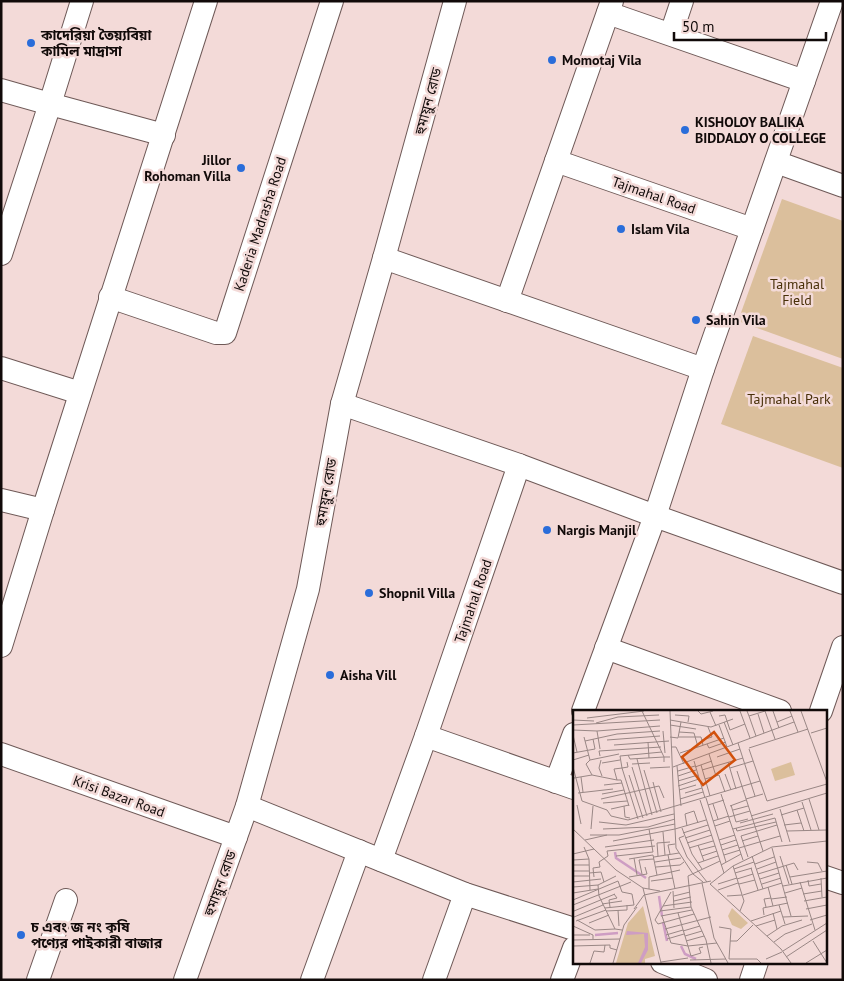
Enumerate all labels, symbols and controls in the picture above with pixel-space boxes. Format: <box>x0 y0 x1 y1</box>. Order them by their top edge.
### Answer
scale bar <box>674 10 826 42</box>
text: 50 m <box>682 17 715 36</box>
place label: কাদেরিয়া তৈয়্যবিয়া কামিল মাদ্রাসা <box>40 26 152 60</box>
marker: কাদেরিয়া তৈয়্যবিয়া কামিল মাদ্রাসা <box>25 37 37 49</box>
place label: Momotaj Vila <box>562 51 642 69</box>
marker: Momotaj Vila <box>546 54 558 66</box>
street label: হুমায়ুন রোড <box>410 65 447 137</box>
place label: KISHOLOY BALIKA BIDDALOY O COLLEGE <box>695 113 826 147</box>
marker: KISHOLOY BALIKA BIDDALOY O COLLEGE <box>679 124 691 136</box>
place label: Jillor Rohoman Villa <box>144 151 231 185</box>
street label: Kaderia Madrasha Road <box>230 155 290 293</box>
marker: Jillor Rohoman Villa <box>235 162 247 174</box>
street label: Tajmahal Road <box>610 172 698 218</box>
place label: Islam Vila <box>631 220 690 238</box>
marker: Islam Vila <box>615 223 627 235</box>
park label: Tajmahal Field <box>770 275 824 309</box>
place label: Sahin Vila <box>706 311 766 329</box>
marker: Sahin Vila <box>690 314 702 326</box>
park label: Tajmahal Park <box>747 390 831 408</box>
street label: হুমায়ুন রোড <box>311 456 342 528</box>
place label: Nargis Manjil <box>557 521 637 539</box>
marker: Nargis Manjil <box>541 524 553 536</box>
street label: Tajmahal Road <box>450 557 496 645</box>
place label: Shopnil Villa <box>379 584 455 602</box>
marker: Shopnil Villa <box>363 587 375 599</box>
place label: Aisha Vill <box>340 666 397 684</box>
marker: Aisha Vill <box>324 669 336 681</box>
inset map <box>573 710 826 964</box>
street label: Krisi Bazar Road <box>71 771 167 821</box>
street label: হুমায়ুন রোড <box>200 847 241 919</box>
place label: চ এবং জ নং কৃষি পণ্যের পাইকারী বাজার <box>30 918 163 952</box>
marker: চ এবং জ নং কৃষি পণ্যের পাইকারী বাজার <box>15 929 27 941</box>

